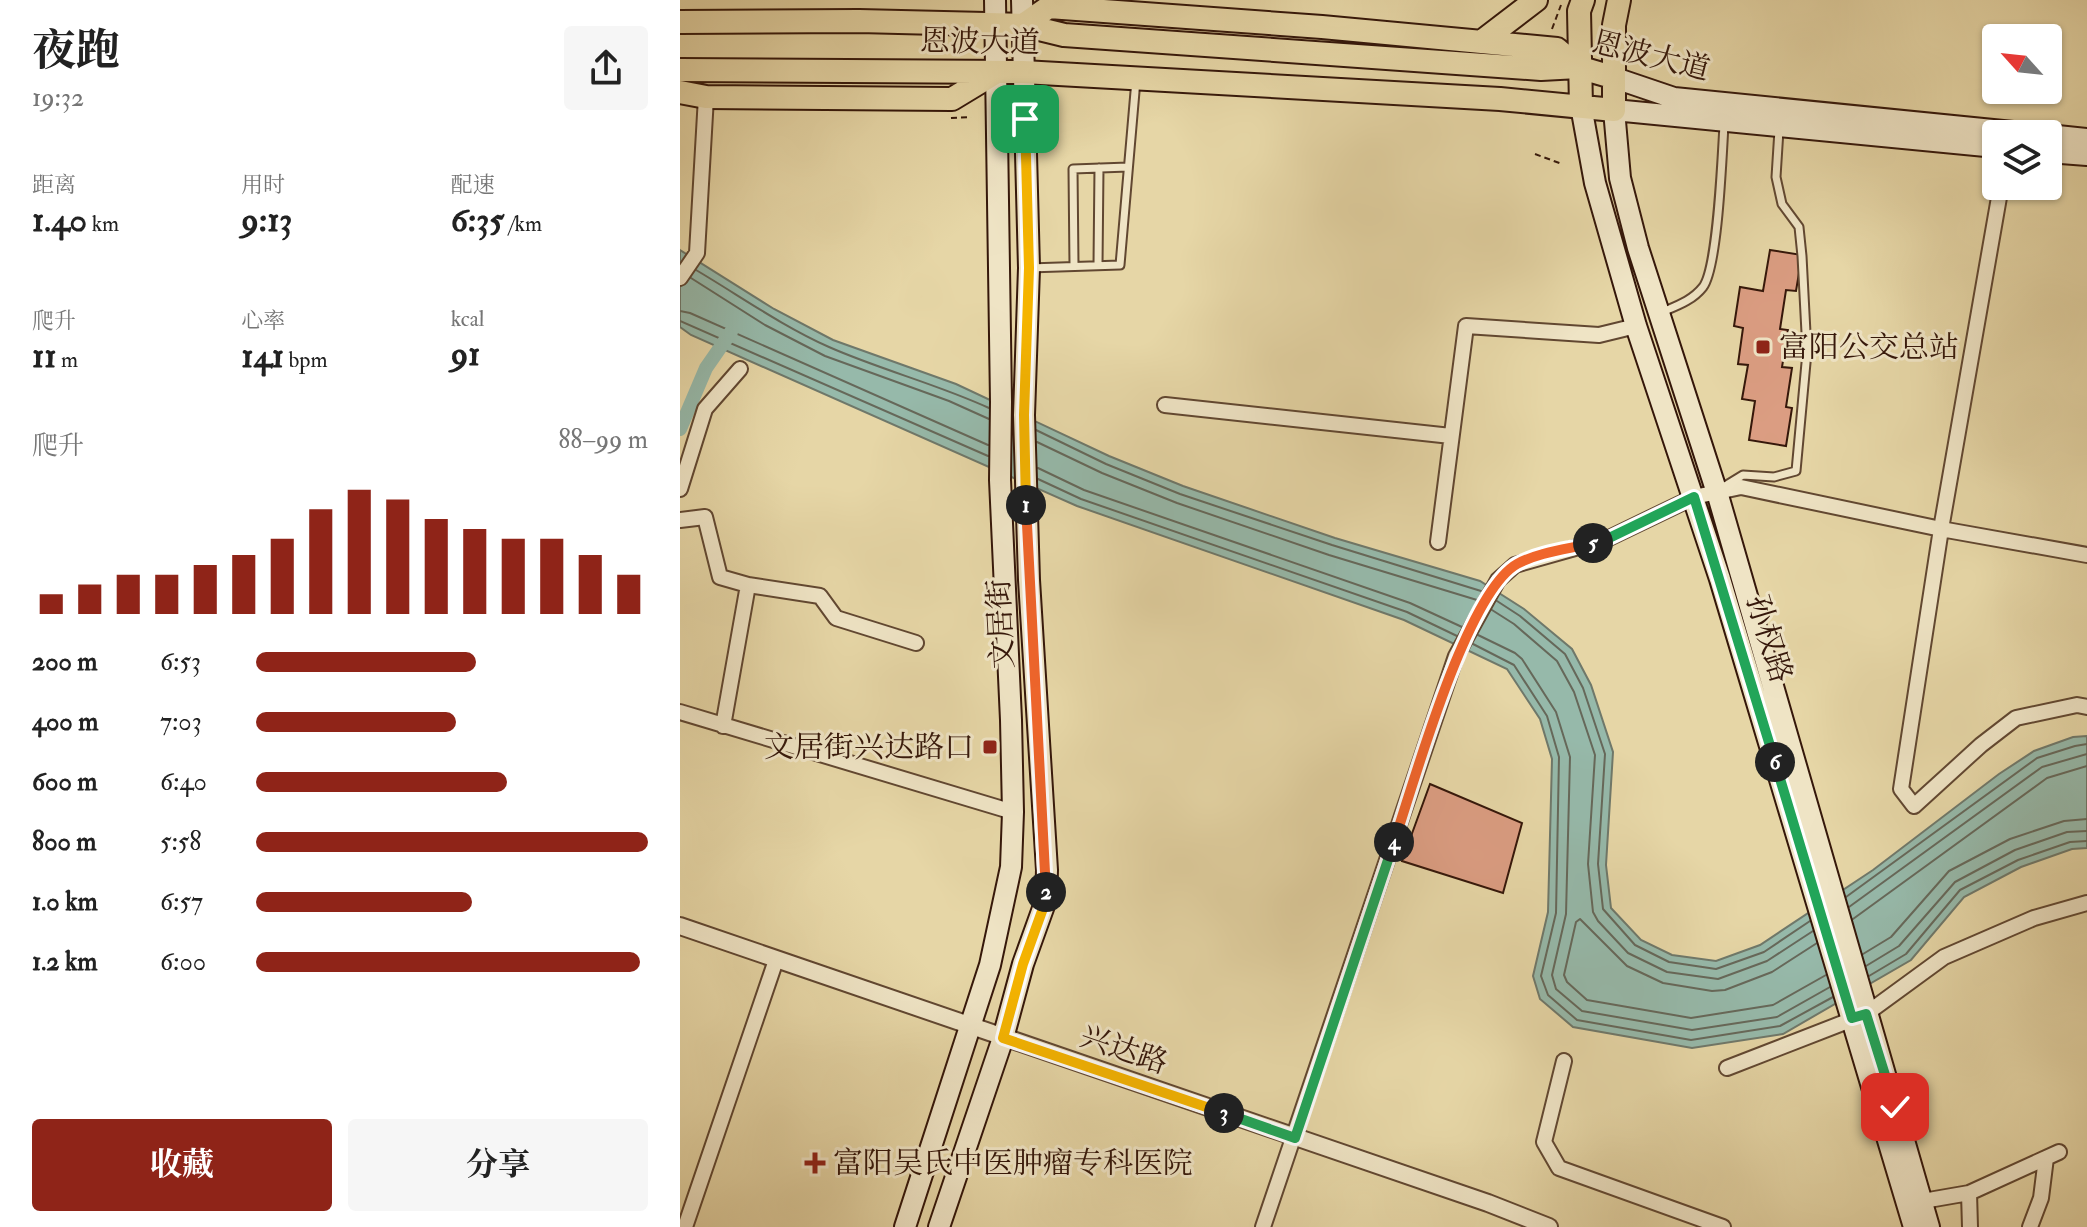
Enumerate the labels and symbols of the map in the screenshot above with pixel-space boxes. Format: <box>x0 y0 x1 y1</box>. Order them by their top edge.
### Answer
street label: 恩波大道 <box>920 22 1040 62</box>
street label: 恩波大道 <box>1588 24 1714 88</box>
north arrow <box>1982 24 2062 104</box>
pin <box>991 85 1059 153</box>
place label: 富阳公交总站 <box>1779 329 1959 366</box>
marker: 富阳公交总站 <box>1754 338 1772 356</box>
pin: 1 <box>1006 485 1046 525</box>
pin: 5 <box>1573 523 1613 563</box>
street label: 文居街 <box>980 578 1022 670</box>
street label: 孙权路 <box>1738 591 1800 687</box>
place label: 文居街兴达路口 <box>764 729 974 766</box>
marker: 文居街兴达路口 <box>981 738 999 756</box>
pin: 6 <box>1755 742 1795 782</box>
pin: 4 <box>1374 822 1414 862</box>
pin: 2 <box>1026 872 1066 912</box>
street label: 兴达路 <box>1075 1018 1173 1082</box>
pin <box>1861 1073 1929 1141</box>
pin: 3 <box>1204 1093 1244 1133</box>
place label: 富阳吴氏中医肿瘤专科医院 <box>833 1145 1193 1182</box>
marker: 富阳吴氏中医肿瘤专科医院 <box>804 1152 826 1174</box>

